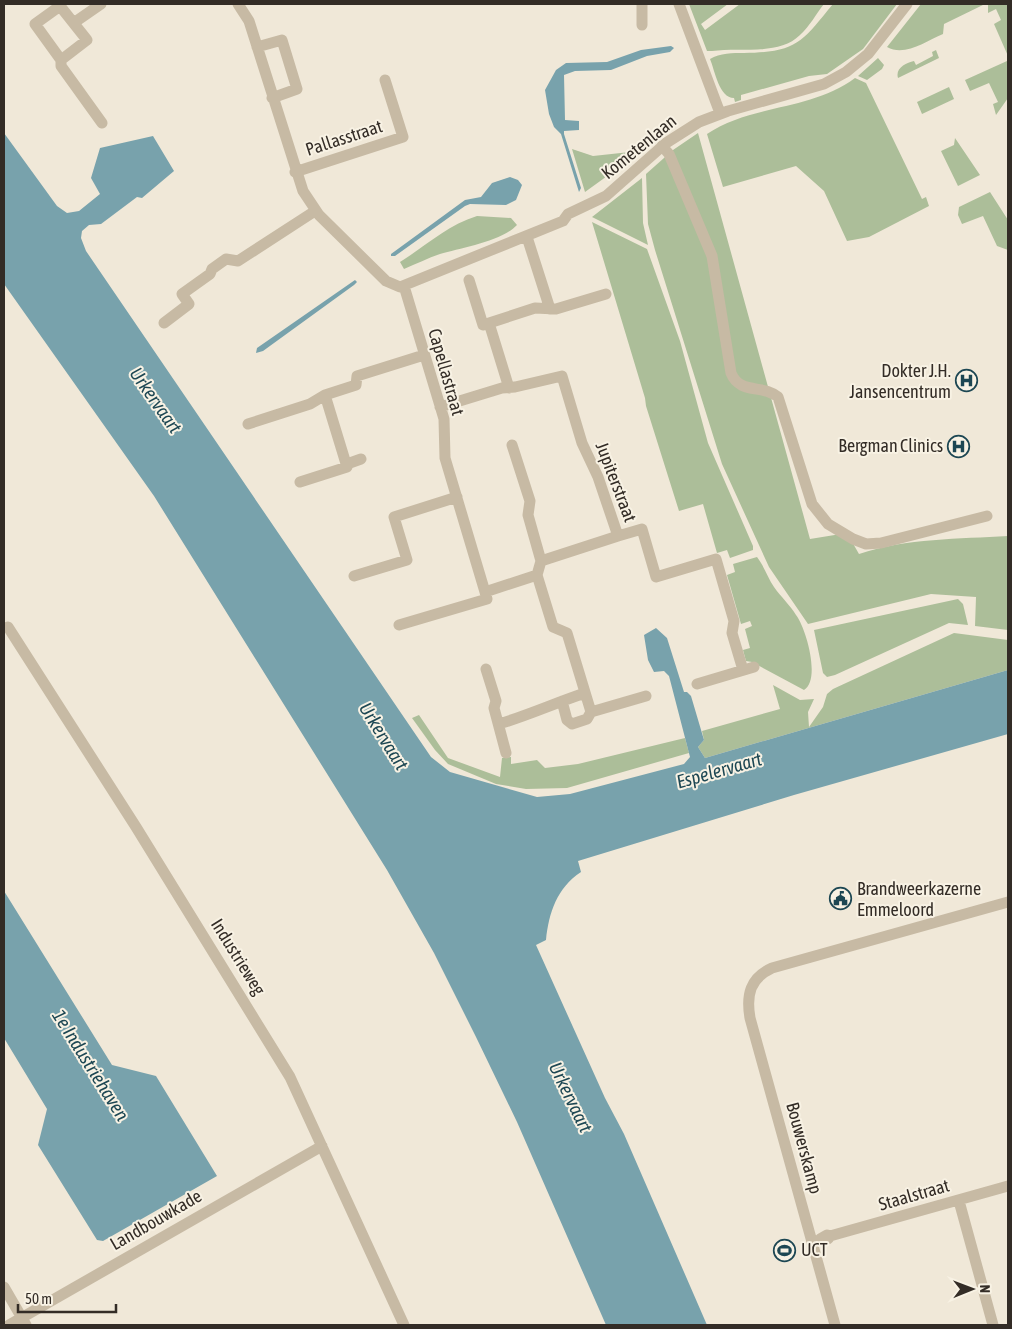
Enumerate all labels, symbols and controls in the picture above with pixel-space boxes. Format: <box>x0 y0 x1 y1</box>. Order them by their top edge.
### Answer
street label: Kometenlaan <box>597 110 680 183</box>
street label: Pallasstraat <box>303 115 385 160</box>
street label: Capellastraat <box>424 326 469 418</box>
place label: Dokter J.H. Jansencentrum <box>849 360 951 402</box>
water label: Urkervaart <box>125 363 187 438</box>
hospital icon: Dokter J.H. Jansencentrum <box>955 369 979 393</box>
hospital icon: Bergman Clinics <box>947 434 971 458</box>
place label: Bergman Clinics <box>838 435 943 456</box>
street label: Jupiterstraat <box>592 439 641 525</box>
water label: Urkervaart <box>355 698 414 774</box>
water label: Espelervaart <box>674 747 765 793</box>
place label: Brandweerkazerne Emmeloord <box>857 878 981 920</box>
public building icon: Brandweerkazerne Emmeloord <box>829 887 853 911</box>
street label: Industrieweg <box>207 915 270 999</box>
water label: 1e Industriehaven <box>48 1005 134 1125</box>
water label: Urkervaart <box>545 1058 598 1136</box>
street label: Bouwerskamp <box>782 1100 827 1196</box>
street label: Staalstraat <box>876 1174 952 1215</box>
street label: Landbouwkade <box>106 1185 205 1254</box>
sports icon: UCT <box>773 1238 797 1262</box>
place label: UCT <box>801 1239 828 1260</box>
north arrow <box>947 1264 997 1314</box>
scale bar <box>18 1282 115 1314</box>
text: N <box>977 1285 993 1293</box>
text: 50 m <box>25 1290 52 1307</box>

